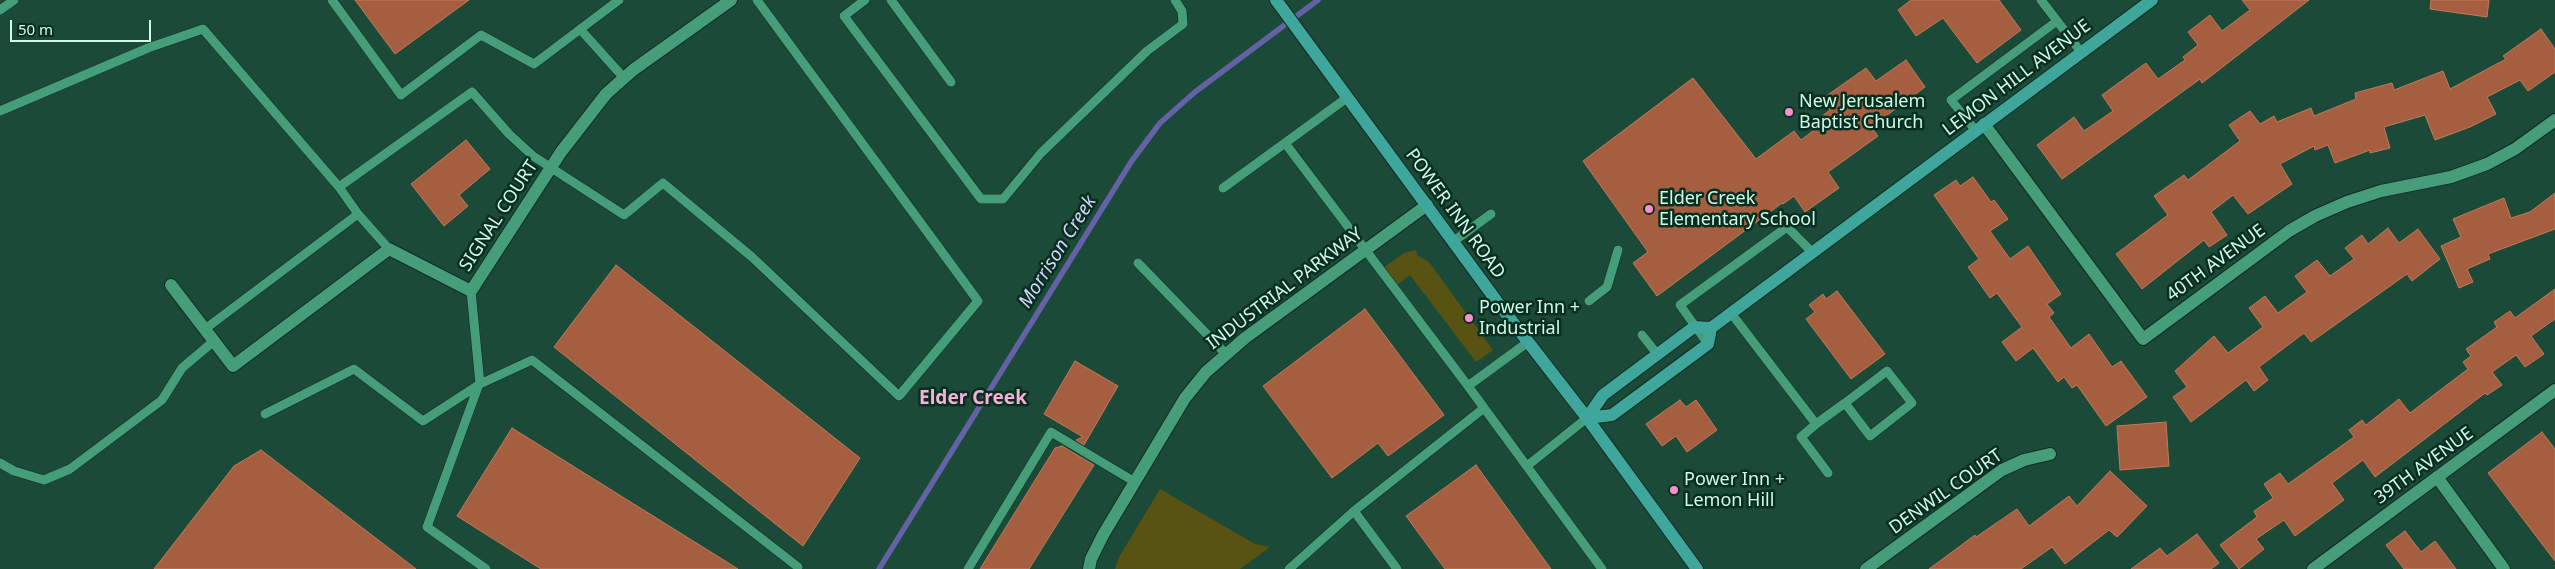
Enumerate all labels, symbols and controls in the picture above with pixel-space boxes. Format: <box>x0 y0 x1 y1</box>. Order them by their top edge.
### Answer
scale bar <box>12 10 154 42</box>
street label: LEMON HILL AVENUE <box>1939 15 2095 141</box>
text: 50 m <box>18 19 53 39</box>
place label: New Jerusalem Baptist Church <box>1799 91 1925 134</box>
marker: New Jerusalem Baptist Church <box>1783 106 1795 118</box>
street label: POWER INN ROAD <box>1401 145 1509 283</box>
street label: SIGNAL COURT <box>455 157 543 275</box>
place label: Elder Creek Elementary School <box>1659 188 1816 230</box>
water label: Morrison Creek <box>1014 192 1102 312</box>
marker: Elder Creek Elementary School <box>1643 203 1655 215</box>
street label: 40TH AVENUE <box>2162 220 2270 306</box>
street label: INDUSTRIAL PARKWAY <box>1203 223 1367 355</box>
place label: Power Inn + Industrial <box>1479 297 1580 340</box>
marker: Power Inn + Industrial <box>1463 312 1475 324</box>
district label: Elder Creek <box>919 388 1027 410</box>
street label: 39TH AVENUE <box>2370 423 2478 509</box>
street label: DENWIL COURT <box>1885 445 2007 539</box>
place label: Power Inn + Lemon Hill <box>1684 469 1785 512</box>
marker: Power Inn + Lemon Hill <box>1668 484 1680 496</box>

